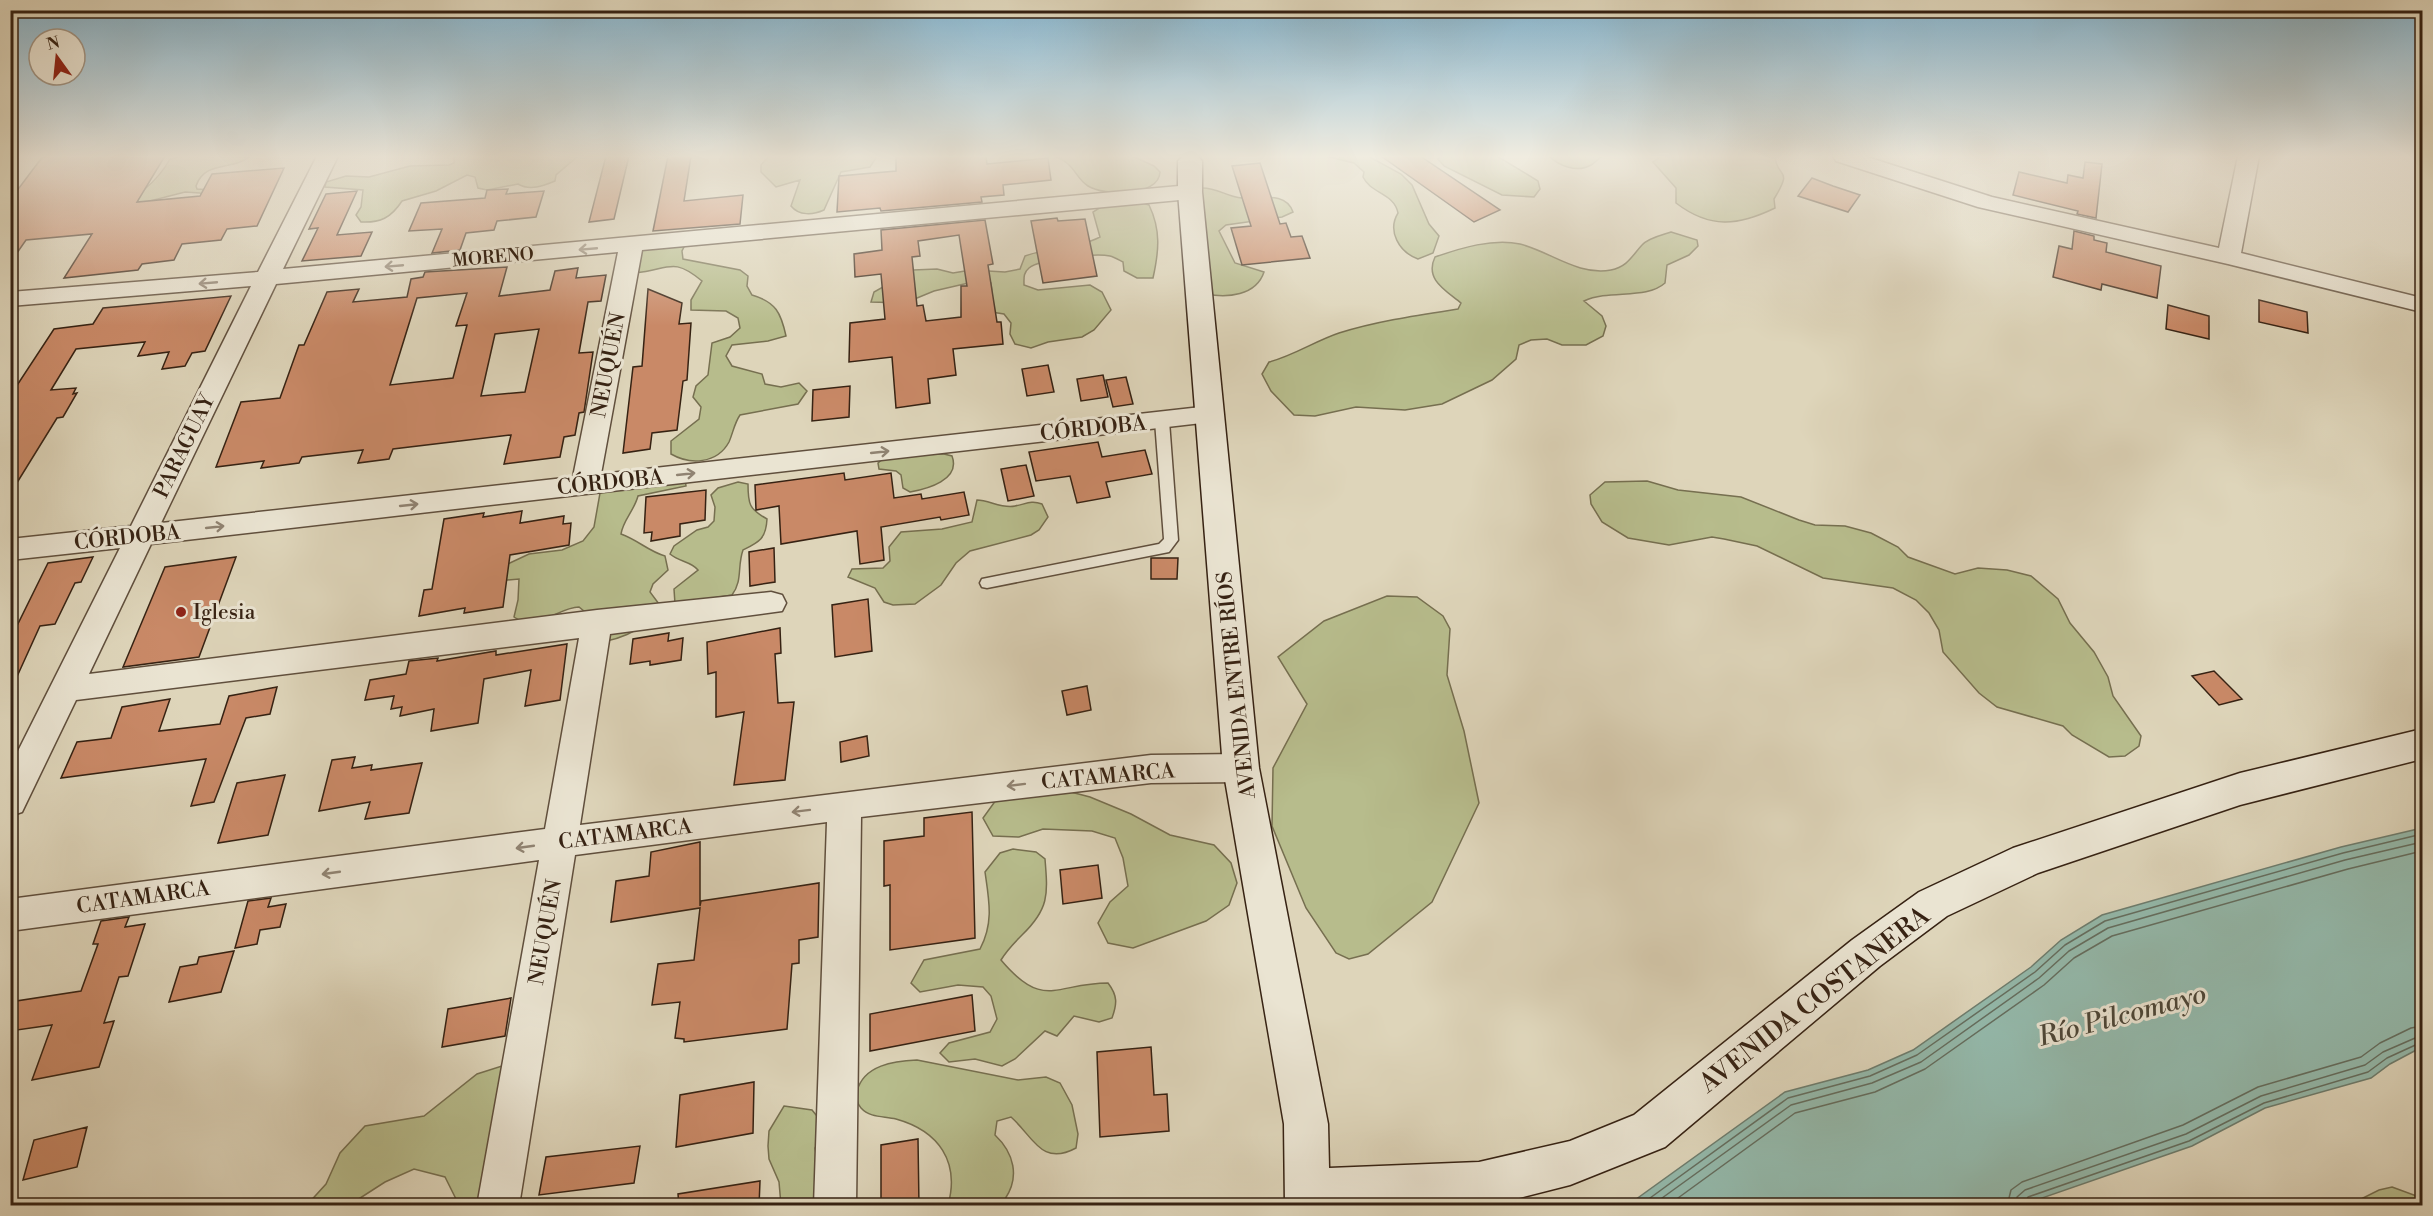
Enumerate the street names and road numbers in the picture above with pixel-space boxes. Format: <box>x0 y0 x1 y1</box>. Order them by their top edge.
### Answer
street label: MORENO <box>451 242 535 273</box>
street label: NEUQUÉN <box>584 310 632 420</box>
street label: PARAGUAY <box>149 389 222 503</box>
street label: CÓRDOBA <box>1038 407 1148 447</box>
street label: CÓRDOBA <box>555 461 665 501</box>
street label: CÓRDOBA <box>72 516 182 556</box>
street label: AVENIDA ENTRE RÍOS <box>1210 570 1262 801</box>
street label: CATAMARCA <box>1040 758 1177 796</box>
street label: CATAMARCA <box>557 814 694 856</box>
street label: CATAMARCA <box>75 876 212 920</box>
street label: NEUQUÉN <box>522 877 568 987</box>
street label: AVENIDA COSTANERA <box>1692 899 1937 1100</box>

